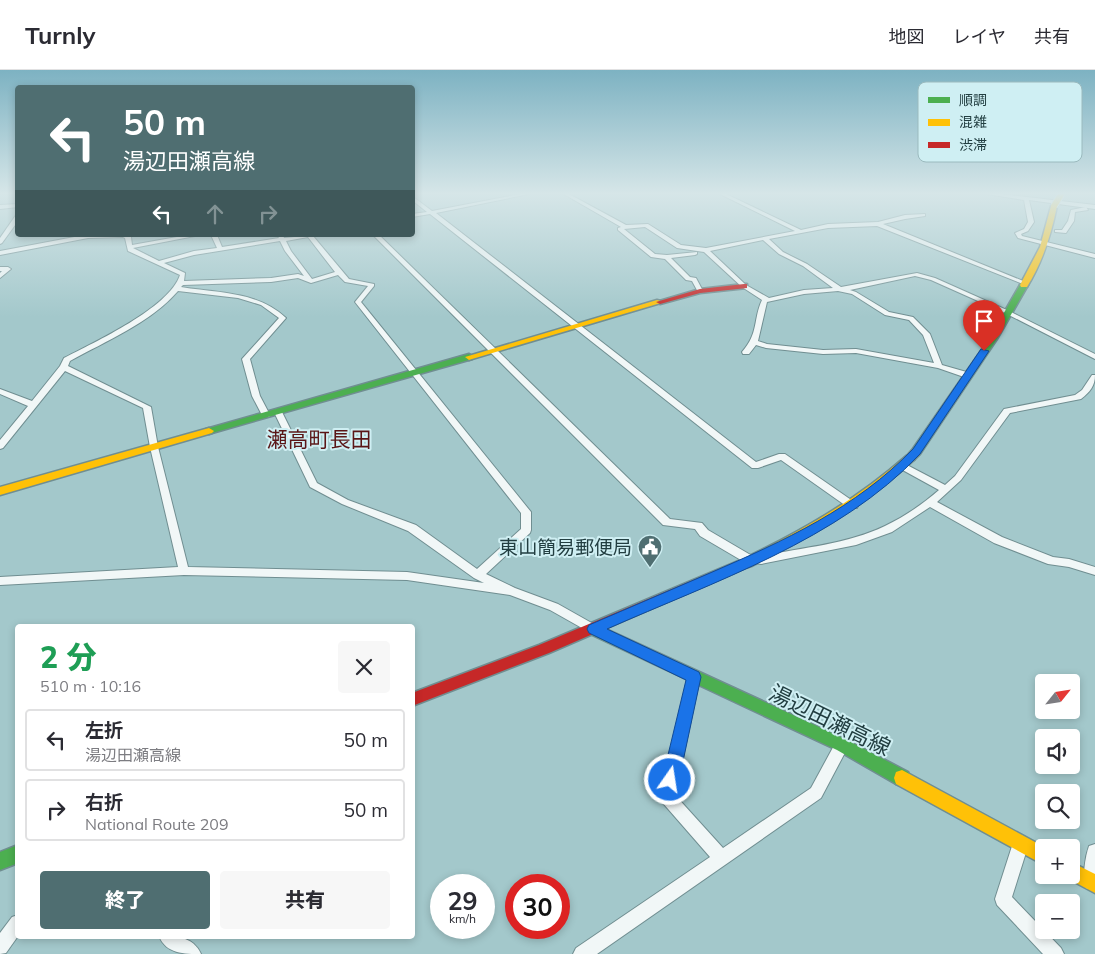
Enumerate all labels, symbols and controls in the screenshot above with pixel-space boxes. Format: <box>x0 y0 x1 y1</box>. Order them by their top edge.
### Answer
text: Turnly <box>25 20 96 50</box>
text: 地図 <box>889 25 925 48</box>
text: レイヤ <box>953 25 1006 48</box>
text: 共有 <box>1034 25 1070 48</box>
legend <box>918 82 1082 162</box>
text: 順調 <box>959 91 987 109</box>
text: 50 m <box>123 100 206 144</box>
icon: left <box>40 105 105 170</box>
text: 混雑 <box>959 113 987 131</box>
text: 渋滞 <box>959 136 987 154</box>
text: 湯辺田瀬高線 <box>123 147 255 175</box>
icon: left <box>148 200 176 228</box>
icon: ahead <box>201 200 229 228</box>
icon: right <box>254 200 282 228</box>
pin <box>963 300 1005 351</box>
icon: arrive <box>970 307 998 335</box>
district label: 瀬高町長田 <box>267 426 372 452</box>
public building icon: 東山簡易郵便局 <box>637 534 663 568</box>
place label: 東山簡易郵便局 <box>499 535 632 559</box>
text: 2 分 <box>40 638 96 676</box>
button: close <box>338 641 390 693</box>
north arrow <box>1035 674 1080 719</box>
map controls <box>1035 674 1080 939</box>
text: 510 m · 10:16 <box>40 676 141 696</box>
street label: 湯辺田瀬高線 <box>765 678 895 762</box>
text: 左折 <box>85 718 123 742</box>
icon: left <box>42 726 70 754</box>
text: 50 m <box>344 728 388 752</box>
button: sound <box>1035 729 1080 774</box>
text: 湯辺田瀬高線 <box>85 745 181 765</box>
position arrow <box>643 753 695 805</box>
button: search <box>1035 784 1080 829</box>
text: 右折 <box>85 790 123 814</box>
icon: right <box>42 796 70 824</box>
text: 50 m <box>344 798 388 822</box>
text: National Route 209 <box>85 814 229 834</box>
button: + <box>1035 839 1080 884</box>
button: 終了 <box>40 871 210 929</box>
button: 共有 <box>220 871 390 929</box>
speed limit sign: 30 <box>505 874 570 939</box>
text: 29 <box>447 885 478 916</box>
button: − <box>1035 894 1080 939</box>
text: km/h <box>449 911 476 926</box>

